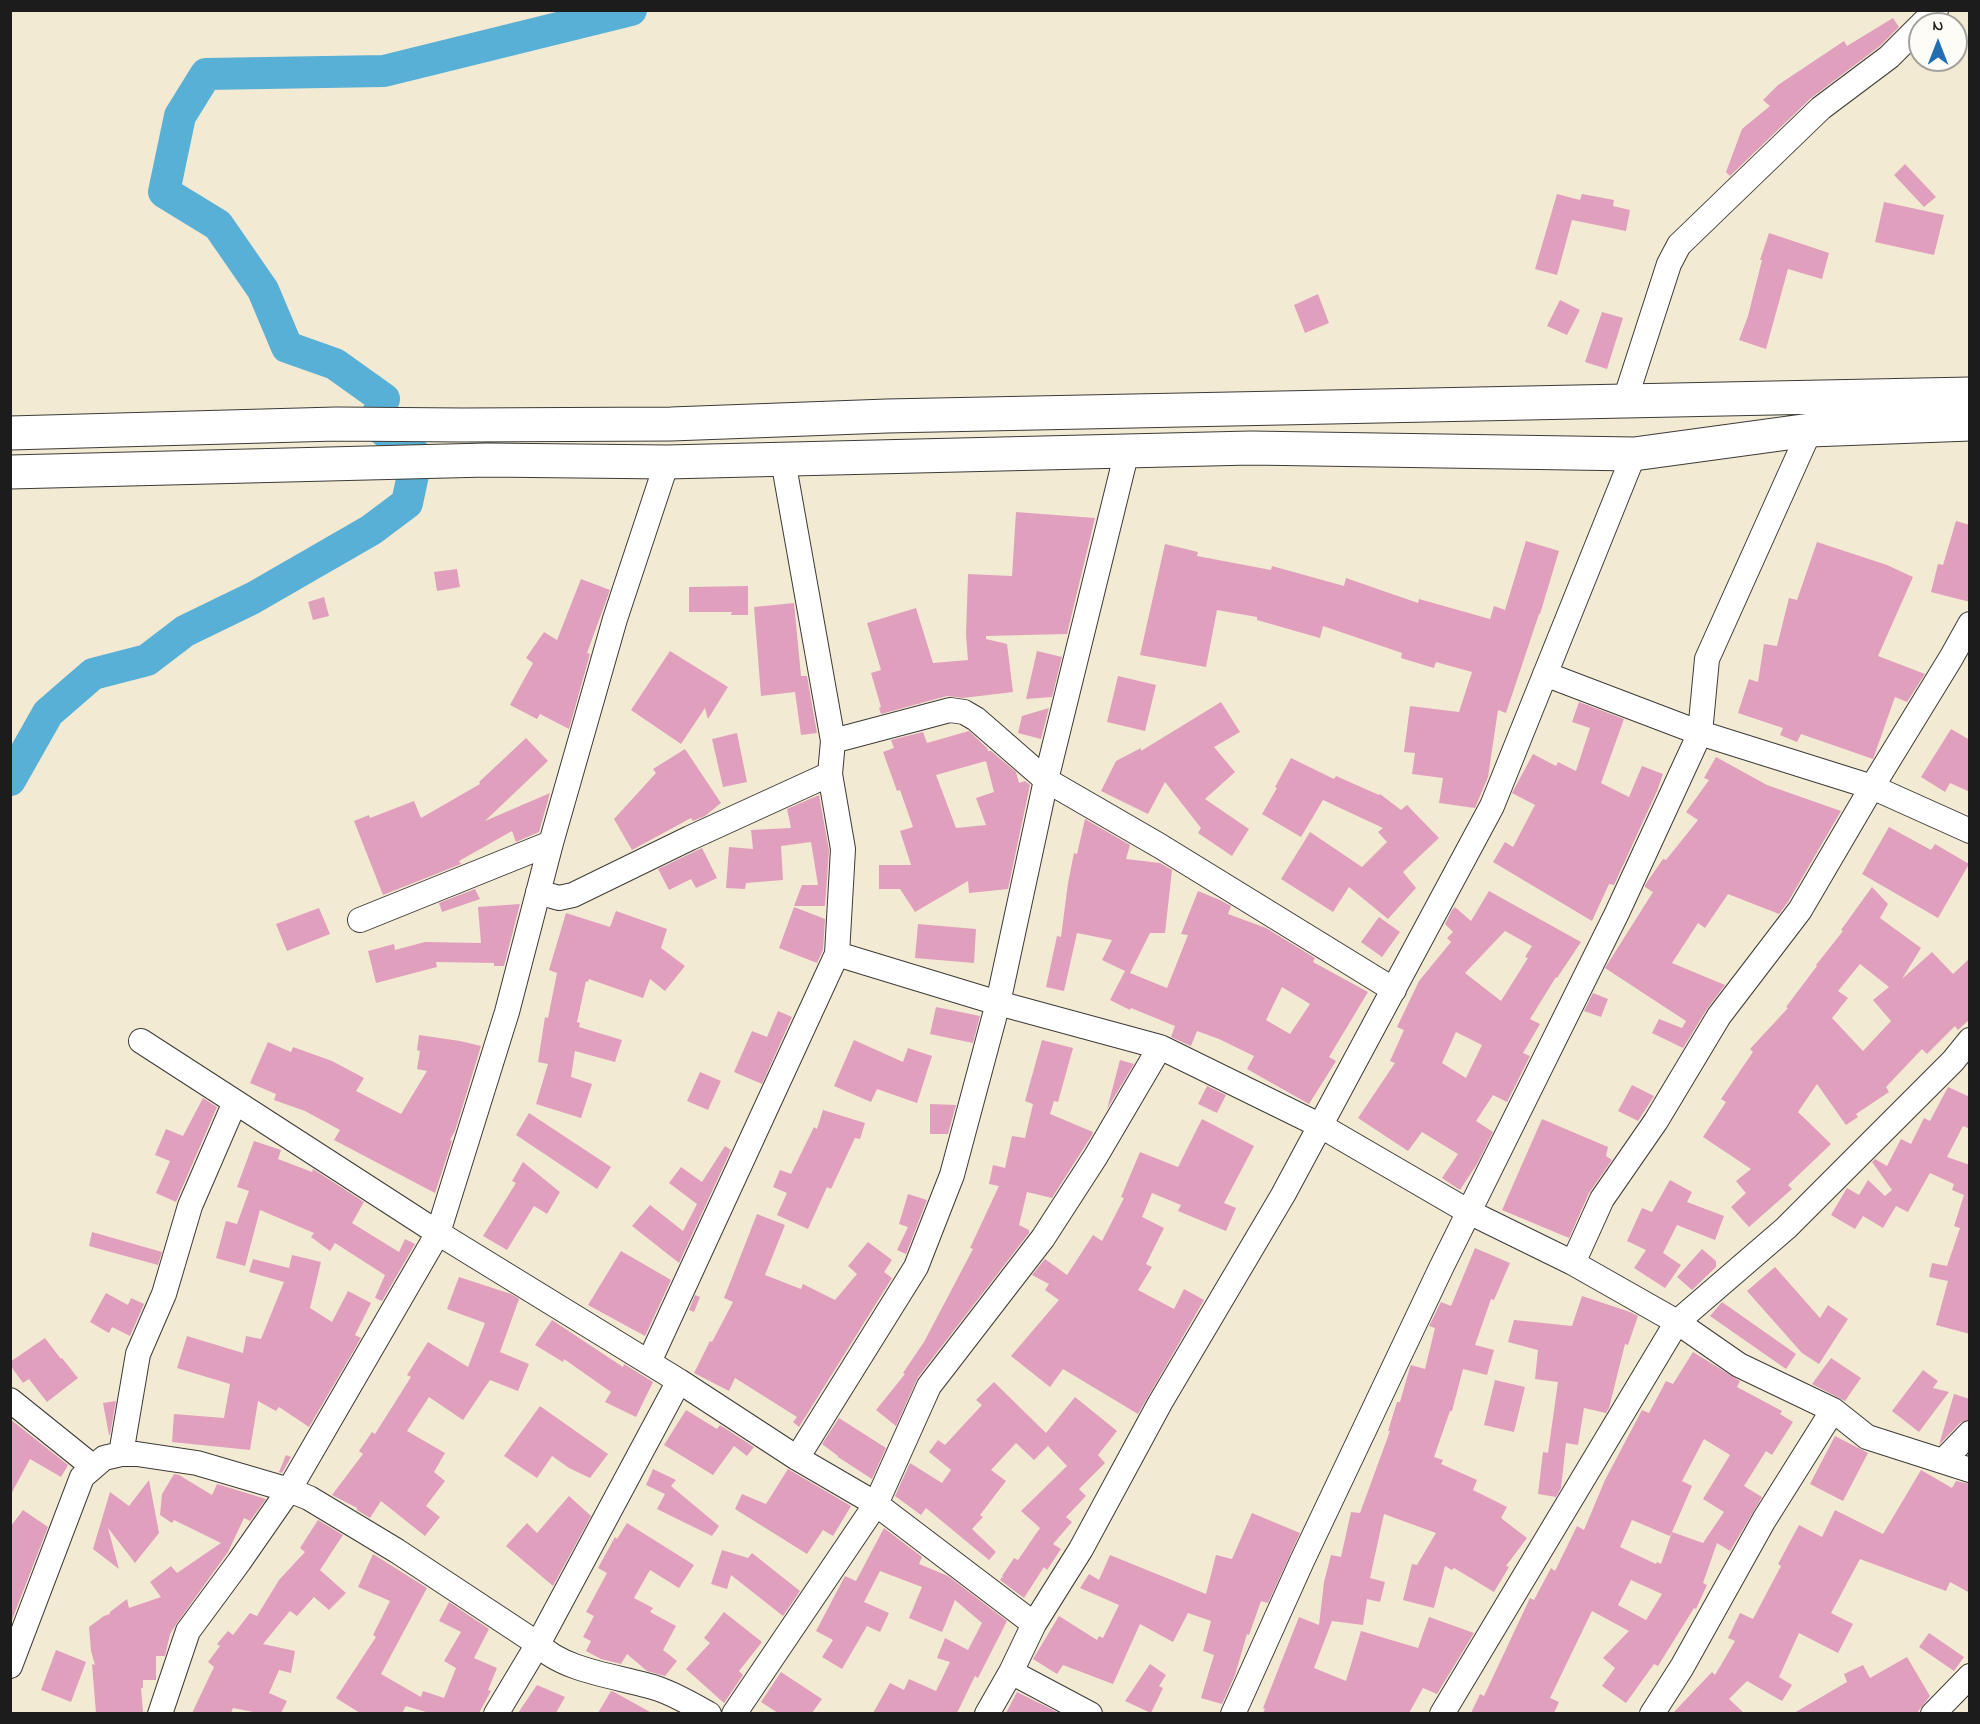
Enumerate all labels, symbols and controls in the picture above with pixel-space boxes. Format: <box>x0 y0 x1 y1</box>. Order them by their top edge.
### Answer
north arrow <box>1908 12 1968 72</box>
text: N <box>1933 14 1943 38</box>

